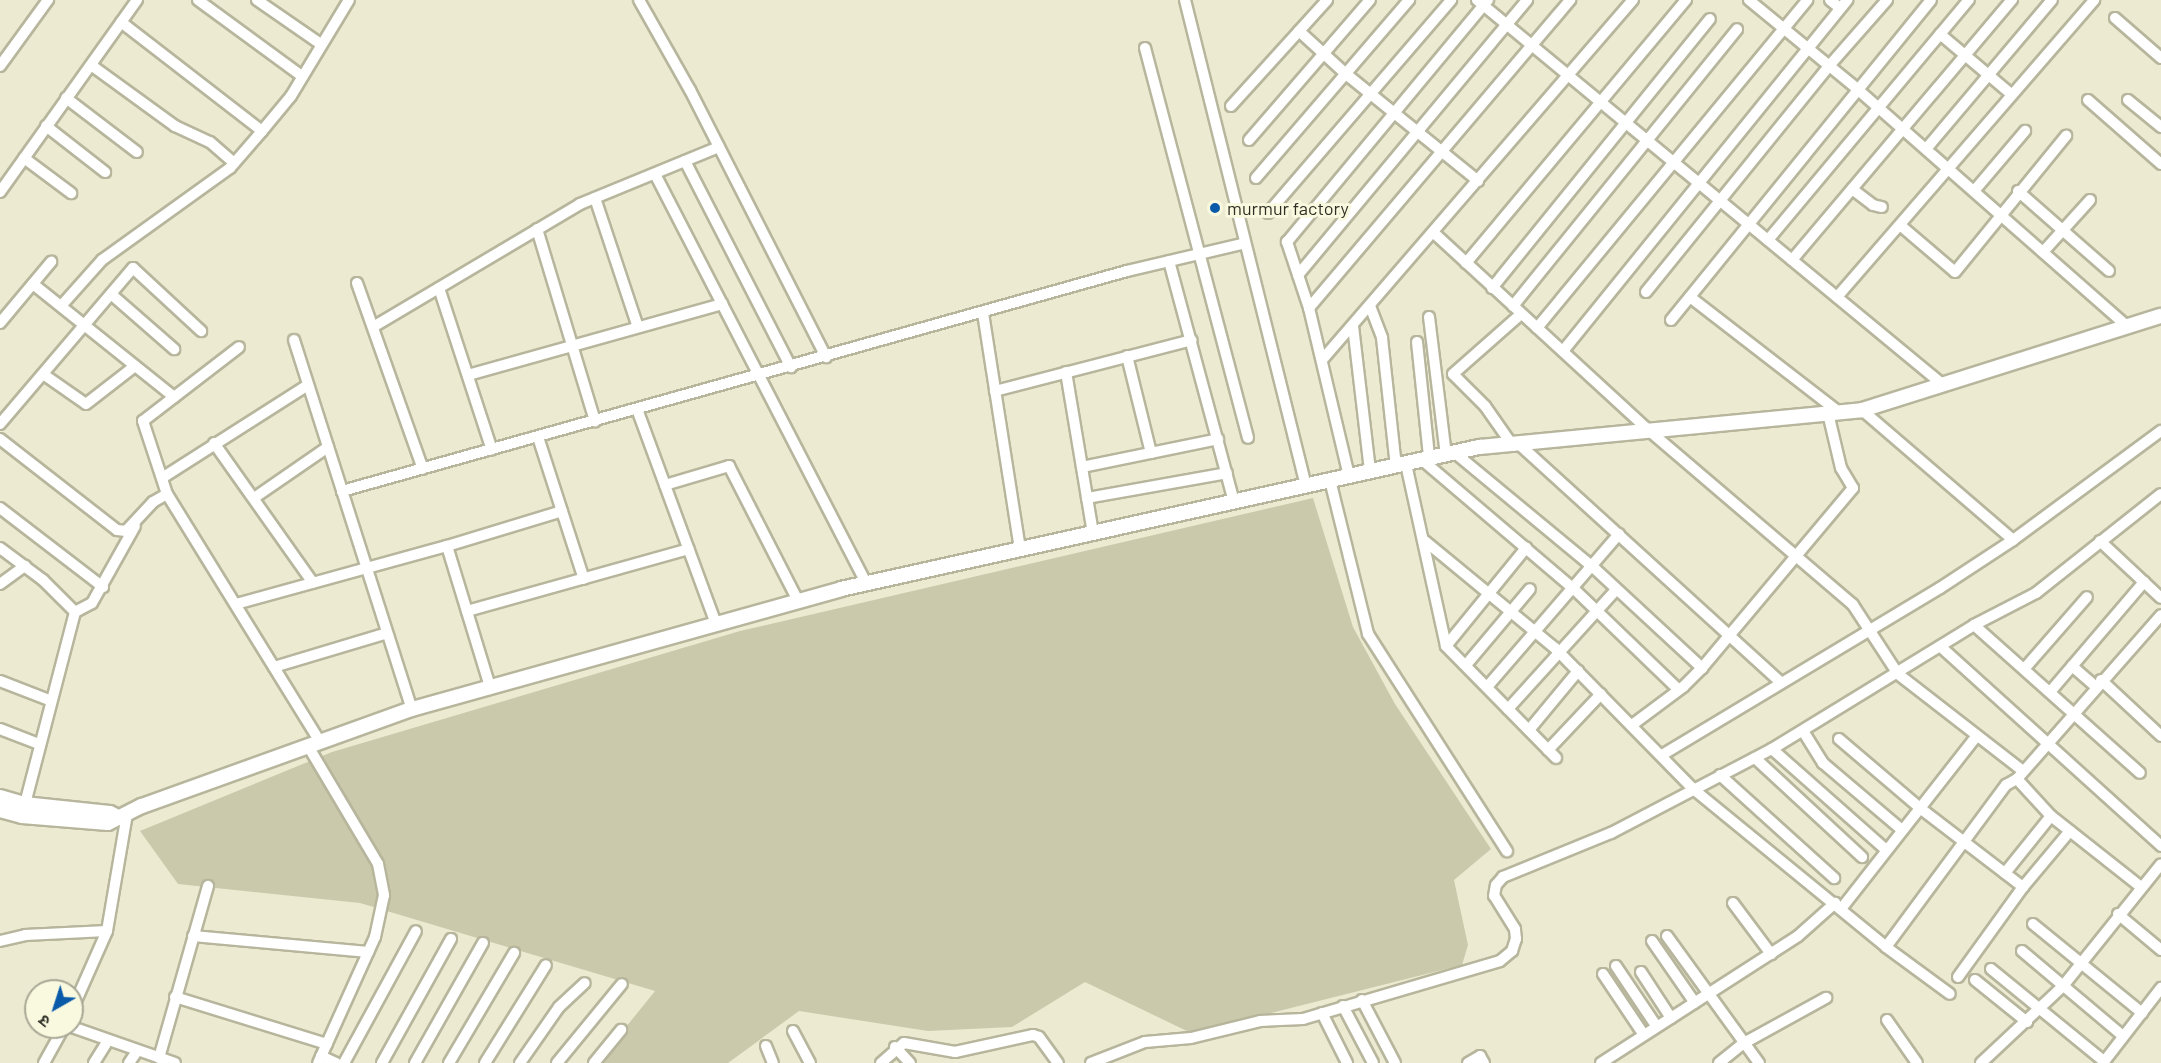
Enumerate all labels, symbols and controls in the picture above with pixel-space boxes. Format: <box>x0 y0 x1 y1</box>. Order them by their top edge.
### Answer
place label: murmur factory <box>1227 197 1349 219</box>
marker: murmur factory <box>1208 201 1222 215</box>
north arrow <box>24 979 84 1039</box>
text: उ <box>34 1011 53 1032</box>

